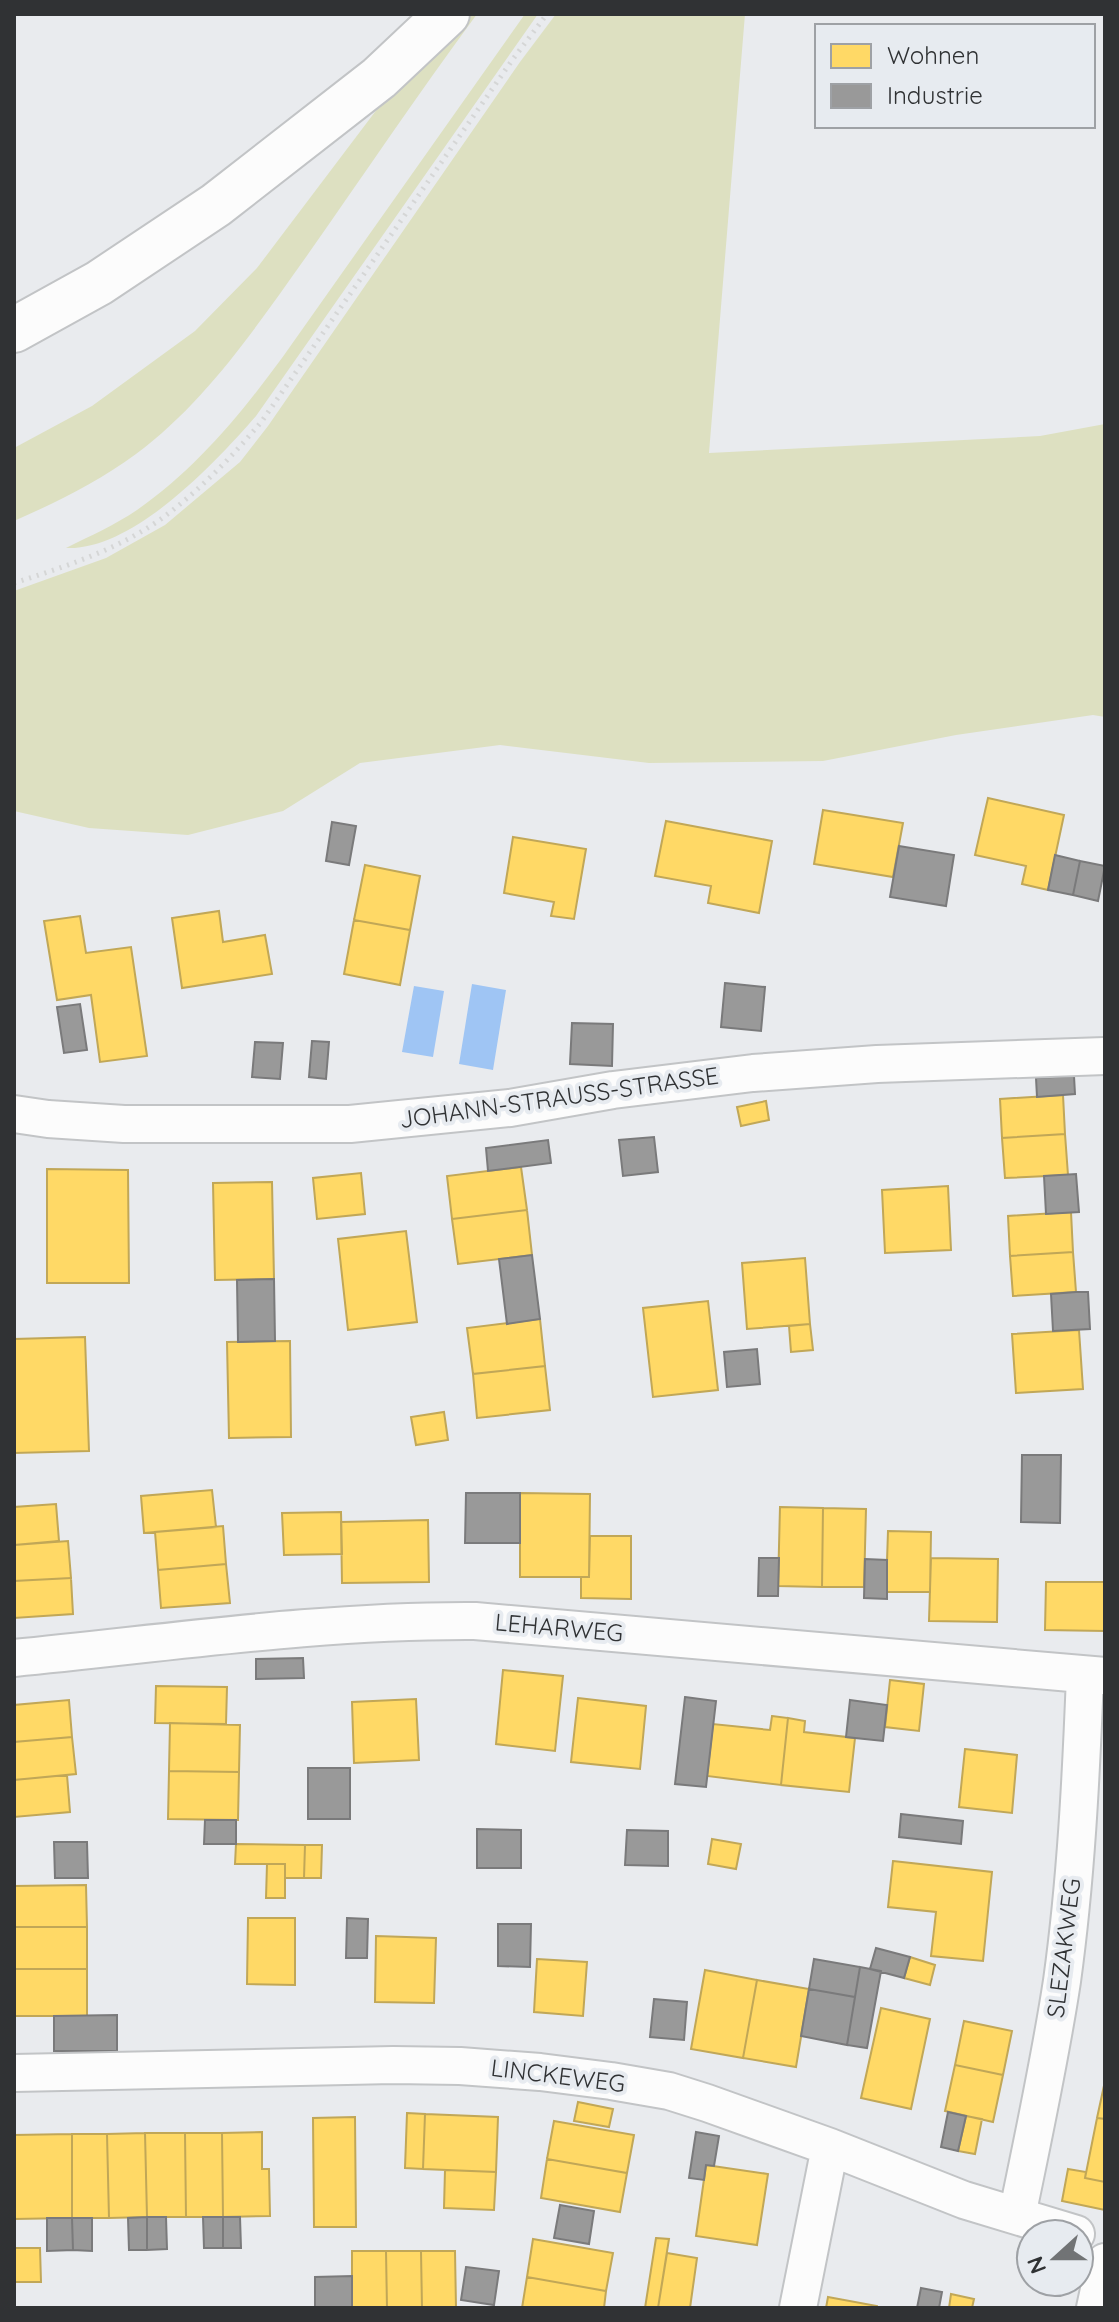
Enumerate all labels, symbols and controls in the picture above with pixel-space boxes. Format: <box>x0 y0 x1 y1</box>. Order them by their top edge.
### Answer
legend <box>815 24 1095 128</box>
text: Wohnen <box>887 40 979 70</box>
text: Industrie <box>887 80 983 110</box>
street label: JOHANN-STRAUSS-STRASSE <box>397 1060 720 1134</box>
street label: LEHARWEG <box>494 1606 625 1648</box>
street label: SLEZAKWEG <box>1040 1876 1086 2019</box>
street label: LINCKEWEG <box>489 2052 627 2098</box>
north arrow <box>1015 2218 1095 2298</box>
text: N <box>1020 2253 1052 2278</box>

